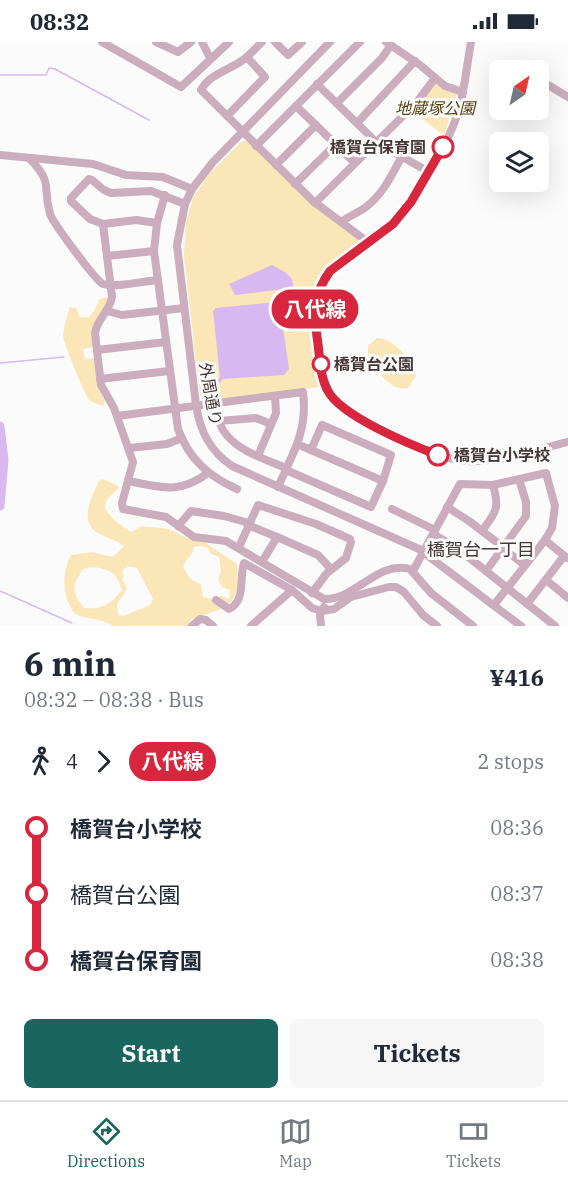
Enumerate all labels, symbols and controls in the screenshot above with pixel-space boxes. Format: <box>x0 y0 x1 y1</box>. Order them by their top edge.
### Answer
text: 08:32 <box>30 7 89 36</box>
north arrow <box>489 60 549 120</box>
map controls <box>489 60 549 192</box>
park label: 地蔵塚公園 <box>395 98 477 118</box>
button: layers <box>489 132 549 192</box>
marker: 橋賀台保育園 <box>432 136 454 158</box>
place label: 橋賀台保育園 <box>330 137 426 157</box>
line badge: 八代線 <box>280 290 350 328</box>
text: 八代線 <box>284 295 347 323</box>
place label: 橋賀台公園 <box>334 354 414 374</box>
marker: 橋賀台公園 <box>312 355 330 373</box>
street label: 外周通り <box>196 361 226 427</box>
marker: 橋賀台小学校 <box>427 444 449 466</box>
place label: 橋賀台小学校 <box>454 445 550 465</box>
district label: 橋賀台一丁目 <box>427 538 535 561</box>
text: 6 min <box>24 642 116 685</box>
text: ¥416 <box>489 663 544 692</box>
text: 08:32 – 08:38 · Bus <box>24 686 204 713</box>
icon: walk <box>24 745 57 778</box>
icon: forward <box>87 745 120 778</box>
text: 八代線 <box>141 747 204 775</box>
text: 4 <box>66 748 78 775</box>
text: 2 stops <box>477 748 544 775</box>
text: 橋賀台小学校 <box>70 814 202 843</box>
text: 08:36 <box>490 814 544 841</box>
text: 橋賀台公園 <box>70 880 180 909</box>
text: 08:37 <box>490 880 544 907</box>
text: 橋賀台保育園 <box>70 946 202 975</box>
text: 08:38 <box>490 946 544 973</box>
button: Start <box>24 1019 278 1088</box>
button: Tickets <box>290 1019 544 1088</box>
tab: Directions <box>67 1115 145 1171</box>
tab: Map <box>279 1115 312 1171</box>
tab: Tickets <box>446 1115 501 1171</box>

